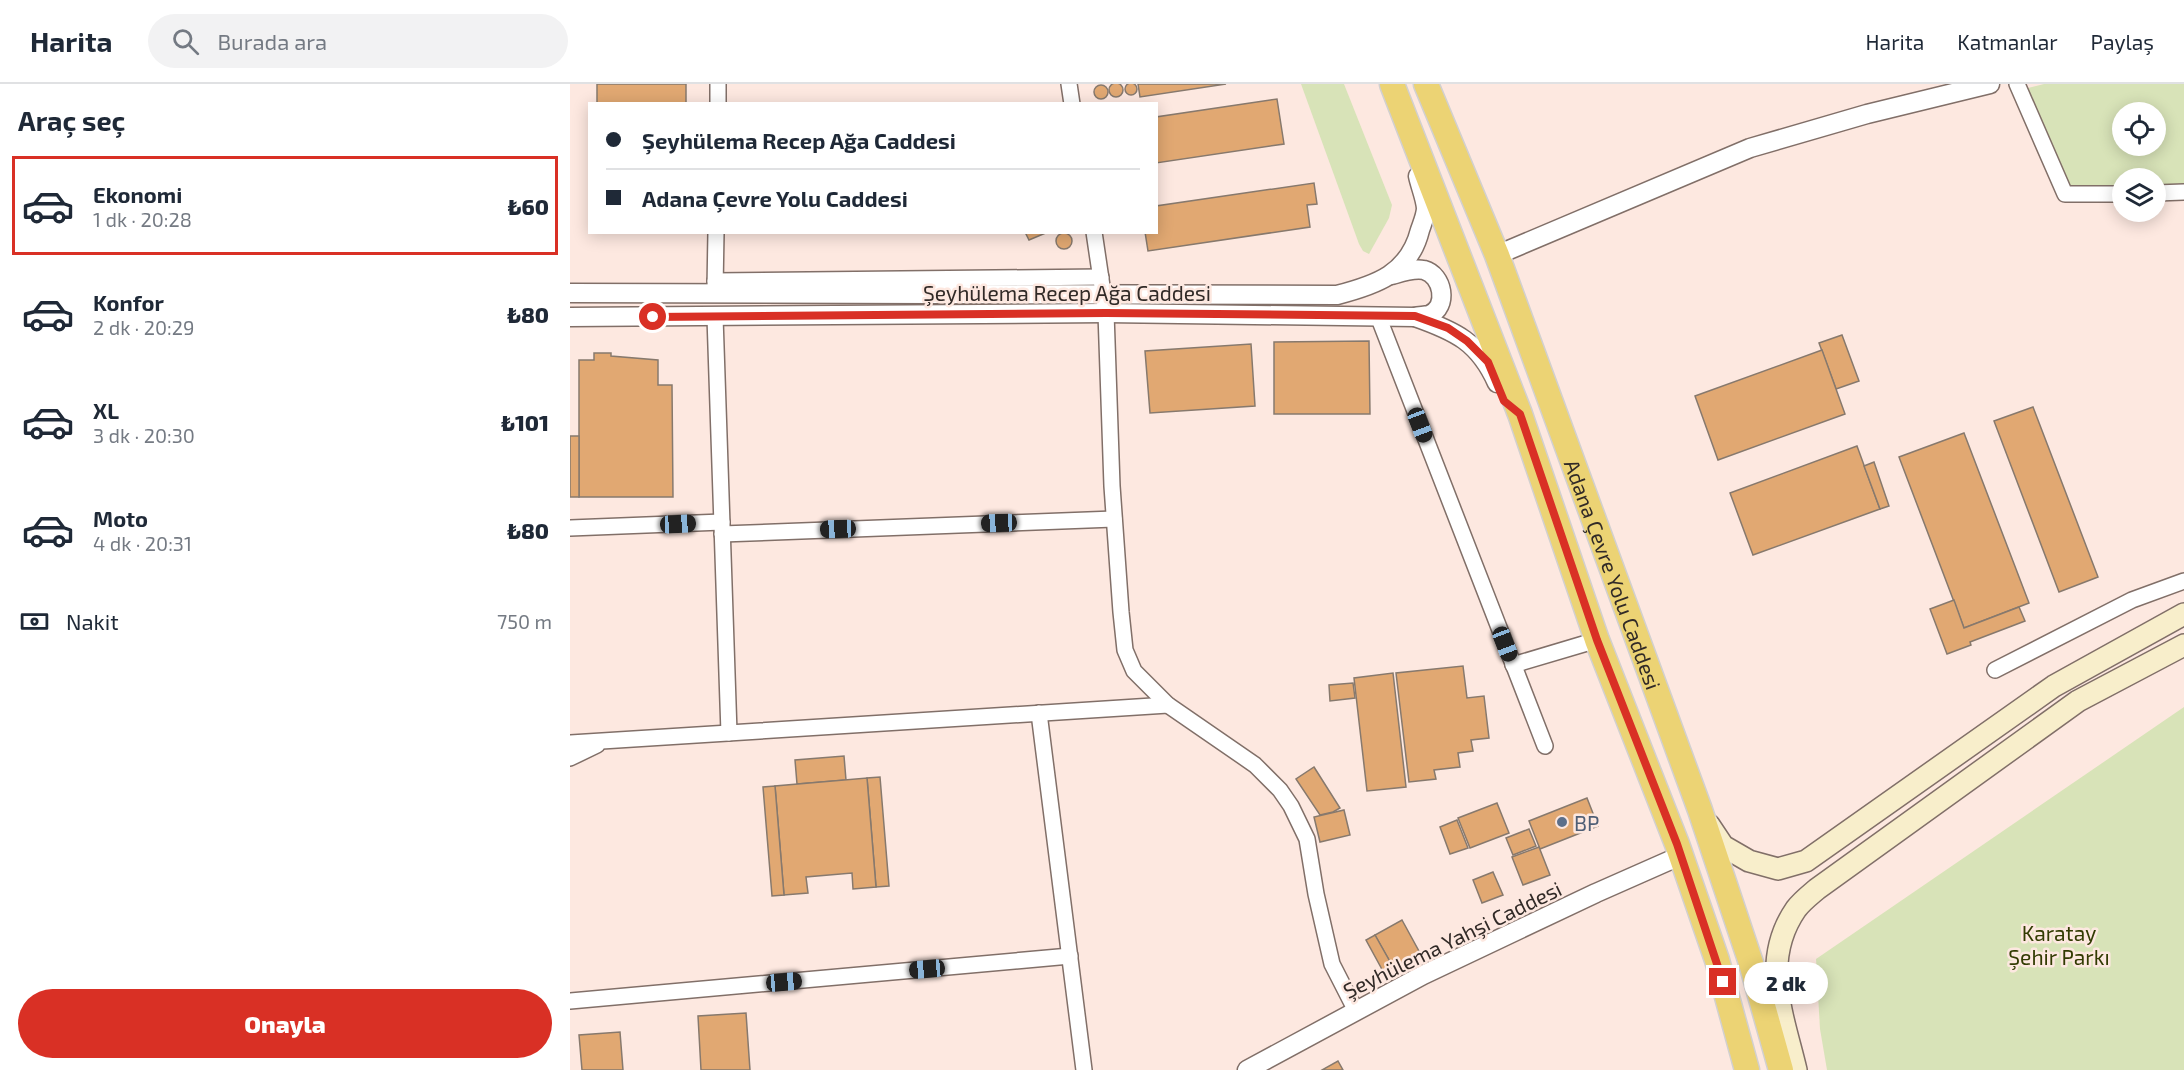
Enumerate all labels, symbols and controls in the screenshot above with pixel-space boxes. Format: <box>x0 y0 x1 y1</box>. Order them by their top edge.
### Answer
search box <box>148 14 568 68</box>
text: Harita <box>30 24 112 58</box>
icon: search <box>169 25 202 58</box>
text: Burada ara <box>217 28 327 54</box>
text: Harita <box>1866 29 1924 54</box>
text: Katmanlar <box>1957 29 2058 54</box>
text: Paylaş <box>2091 29 2154 54</box>
map controls <box>2112 102 2166 222</box>
button: locate <box>2112 102 2166 156</box>
text: Araç seç <box>18 104 125 136</box>
text: Şeyhülema Recep Ağa Caddesi <box>642 127 956 153</box>
button: layers <box>2112 168 2166 222</box>
icon: car <box>21 179 75 233</box>
text: Ekonomi <box>93 181 182 207</box>
text: Adana Çevre Yolu Caddesi <box>642 185 908 211</box>
text: ₺60 <box>508 193 549 219</box>
text: 1 dk · 20:28 <box>93 207 192 231</box>
street label: Şeyhülema Recep Ağa Caddesi <box>923 280 1211 307</box>
icon: car <box>21 287 75 341</box>
text: Konfor <box>93 289 164 315</box>
text: ₺80 <box>507 301 549 327</box>
route start <box>639 303 666 330</box>
text: 2 dk · 20:29 <box>93 315 194 339</box>
icon: car <box>21 395 75 449</box>
text: XL <box>93 397 119 423</box>
car <box>1405 405 1435 445</box>
text: ₺101 <box>501 409 549 435</box>
text: 3 dk · 20:30 <box>93 423 195 447</box>
street label: Adana Çevre Yolu Caddesi <box>1560 456 1667 693</box>
icon: car <box>21 503 75 557</box>
text: Moto <box>93 505 148 531</box>
car <box>981 513 1017 533</box>
car <box>660 514 696 534</box>
text: ₺80 <box>507 517 549 543</box>
car <box>820 519 856 539</box>
text: 4 dk · 20:31 <box>93 531 192 555</box>
icon: cash <box>18 605 51 638</box>
text: Nakit <box>66 608 119 634</box>
text: 750 m <box>497 609 552 633</box>
car <box>1490 624 1520 664</box>
place label: BP <box>1574 810 1599 835</box>
marker: BP <box>1555 815 1569 829</box>
street label: Şeyhülema Yahşi Caddesi <box>1339 875 1566 1005</box>
park label: Karatay Şehir Parkı <box>2008 920 2110 971</box>
car <box>908 958 946 980</box>
callout: 2 dk <box>1744 961 1828 1003</box>
route end <box>1709 968 1736 995</box>
car <box>765 971 803 993</box>
text: 2 dk <box>1766 971 1806 995</box>
button: Onayla <box>18 989 552 1058</box>

